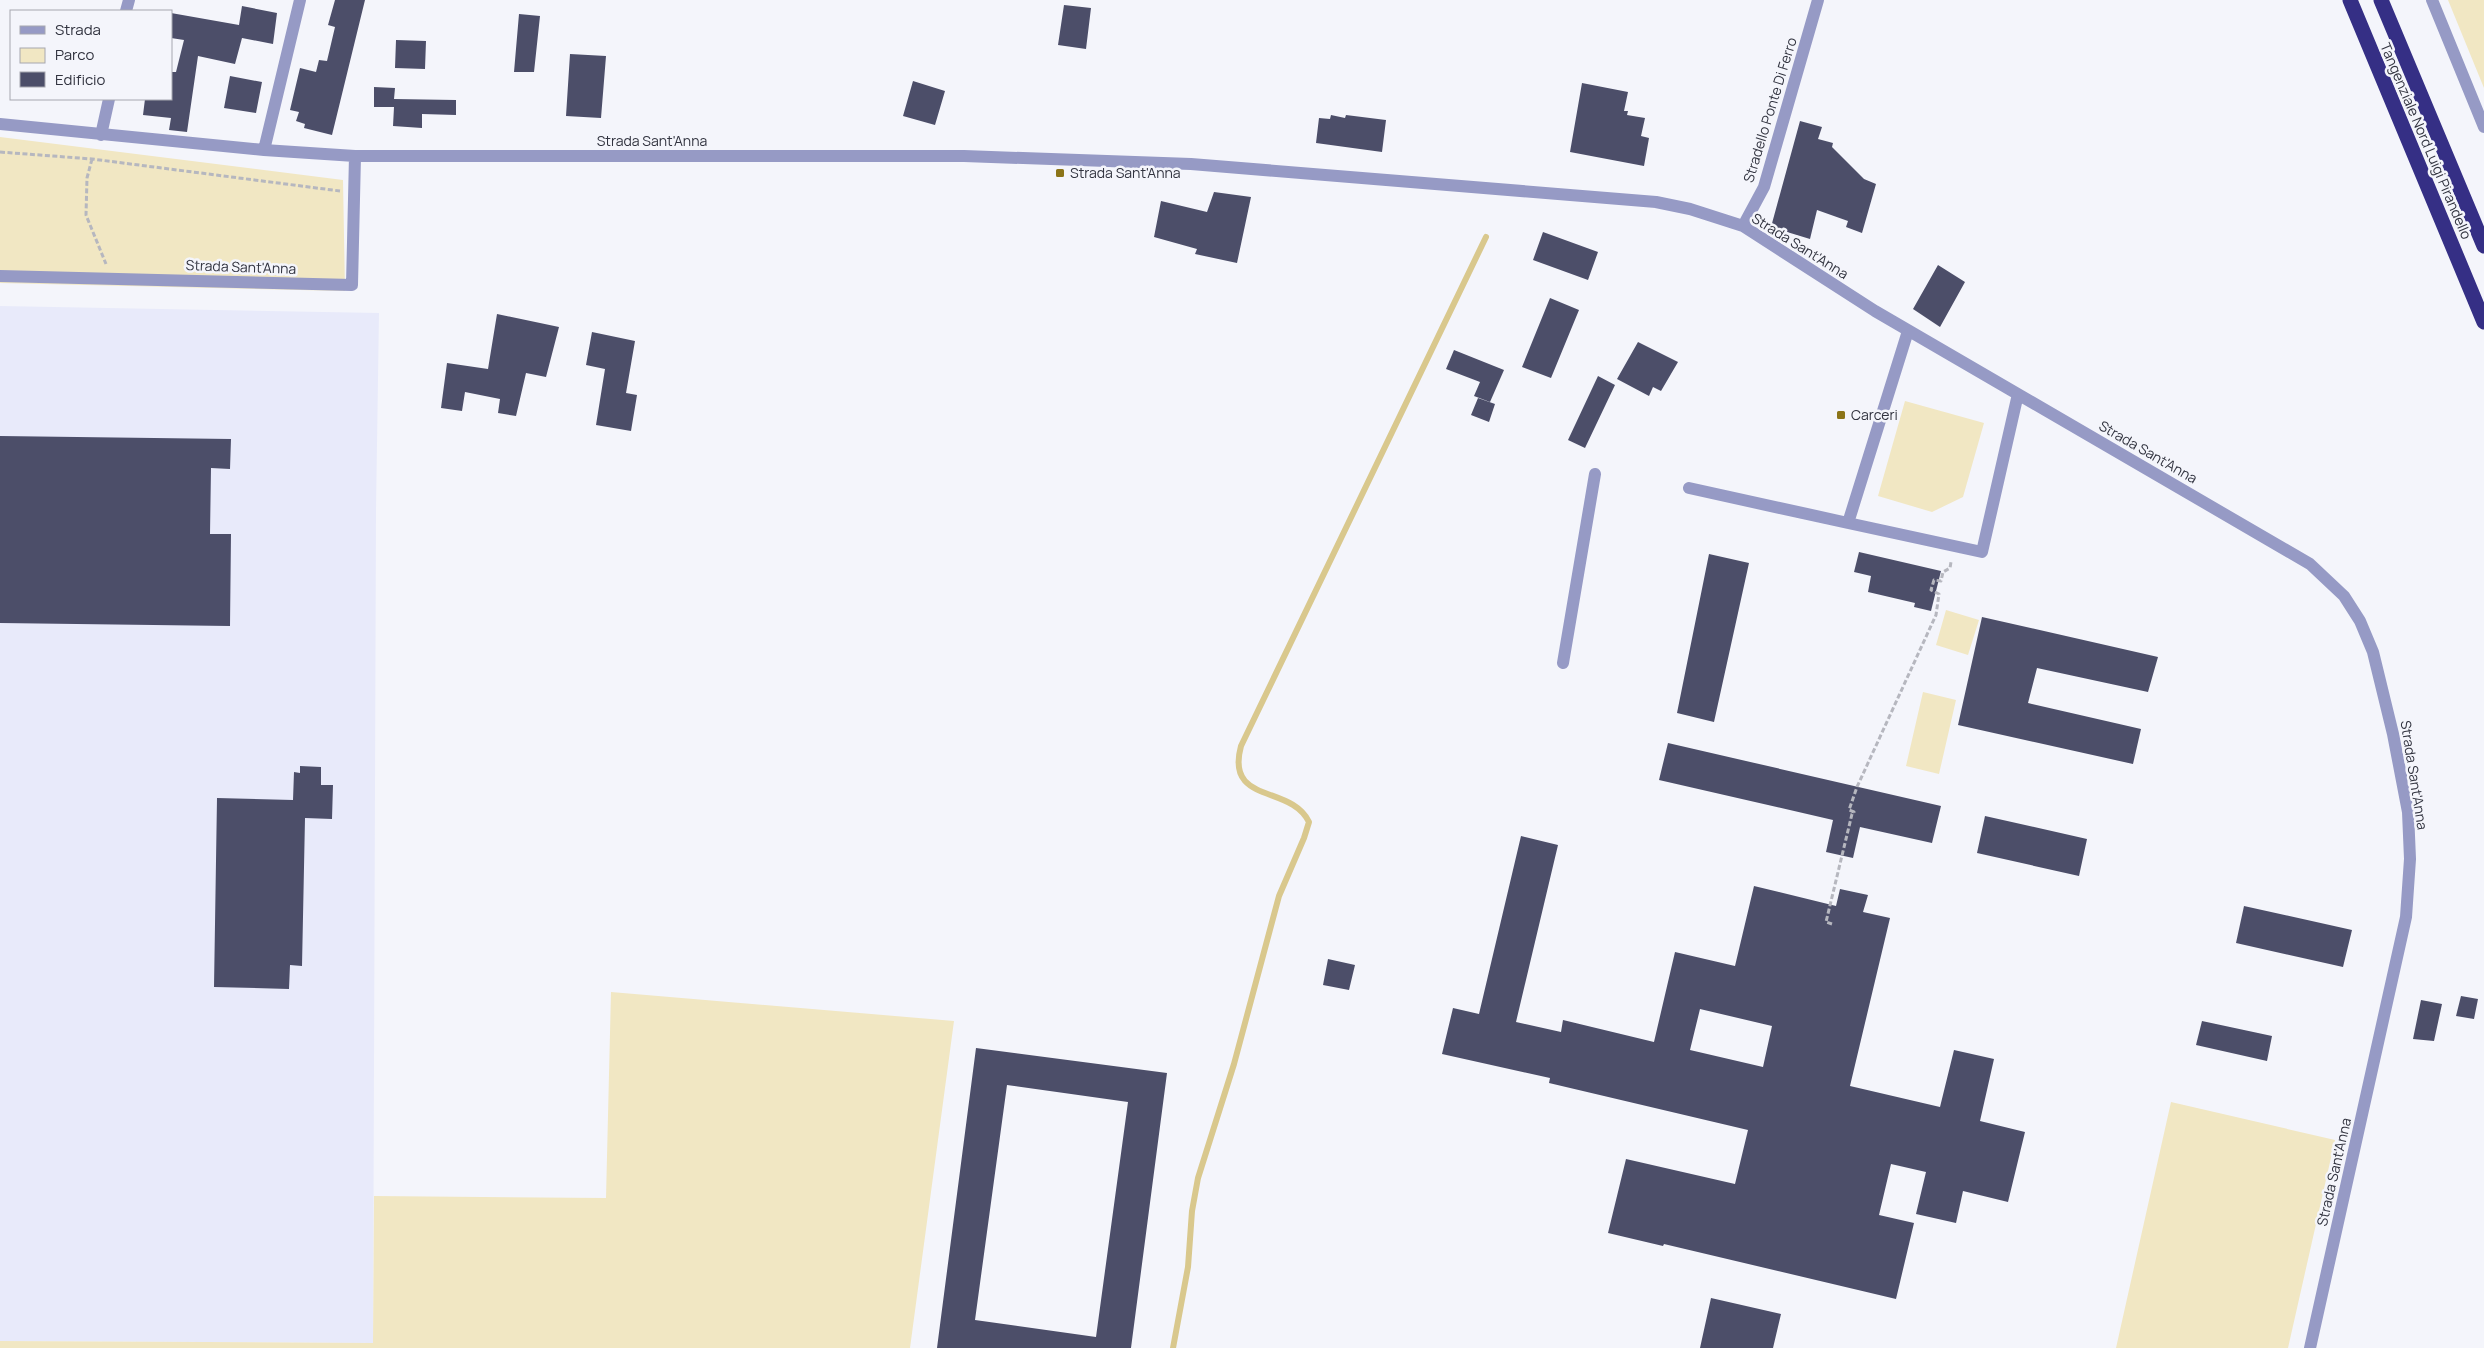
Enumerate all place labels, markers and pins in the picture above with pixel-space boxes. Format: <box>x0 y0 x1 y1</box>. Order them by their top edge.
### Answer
place label: Strada Sant'Anna <box>1070 163 1181 182</box>
marker: Strada Sant'Anna <box>1054 167 1066 179</box>
place label: Carceri <box>1851 405 1898 424</box>
marker: Carceri <box>1835 409 1847 421</box>

